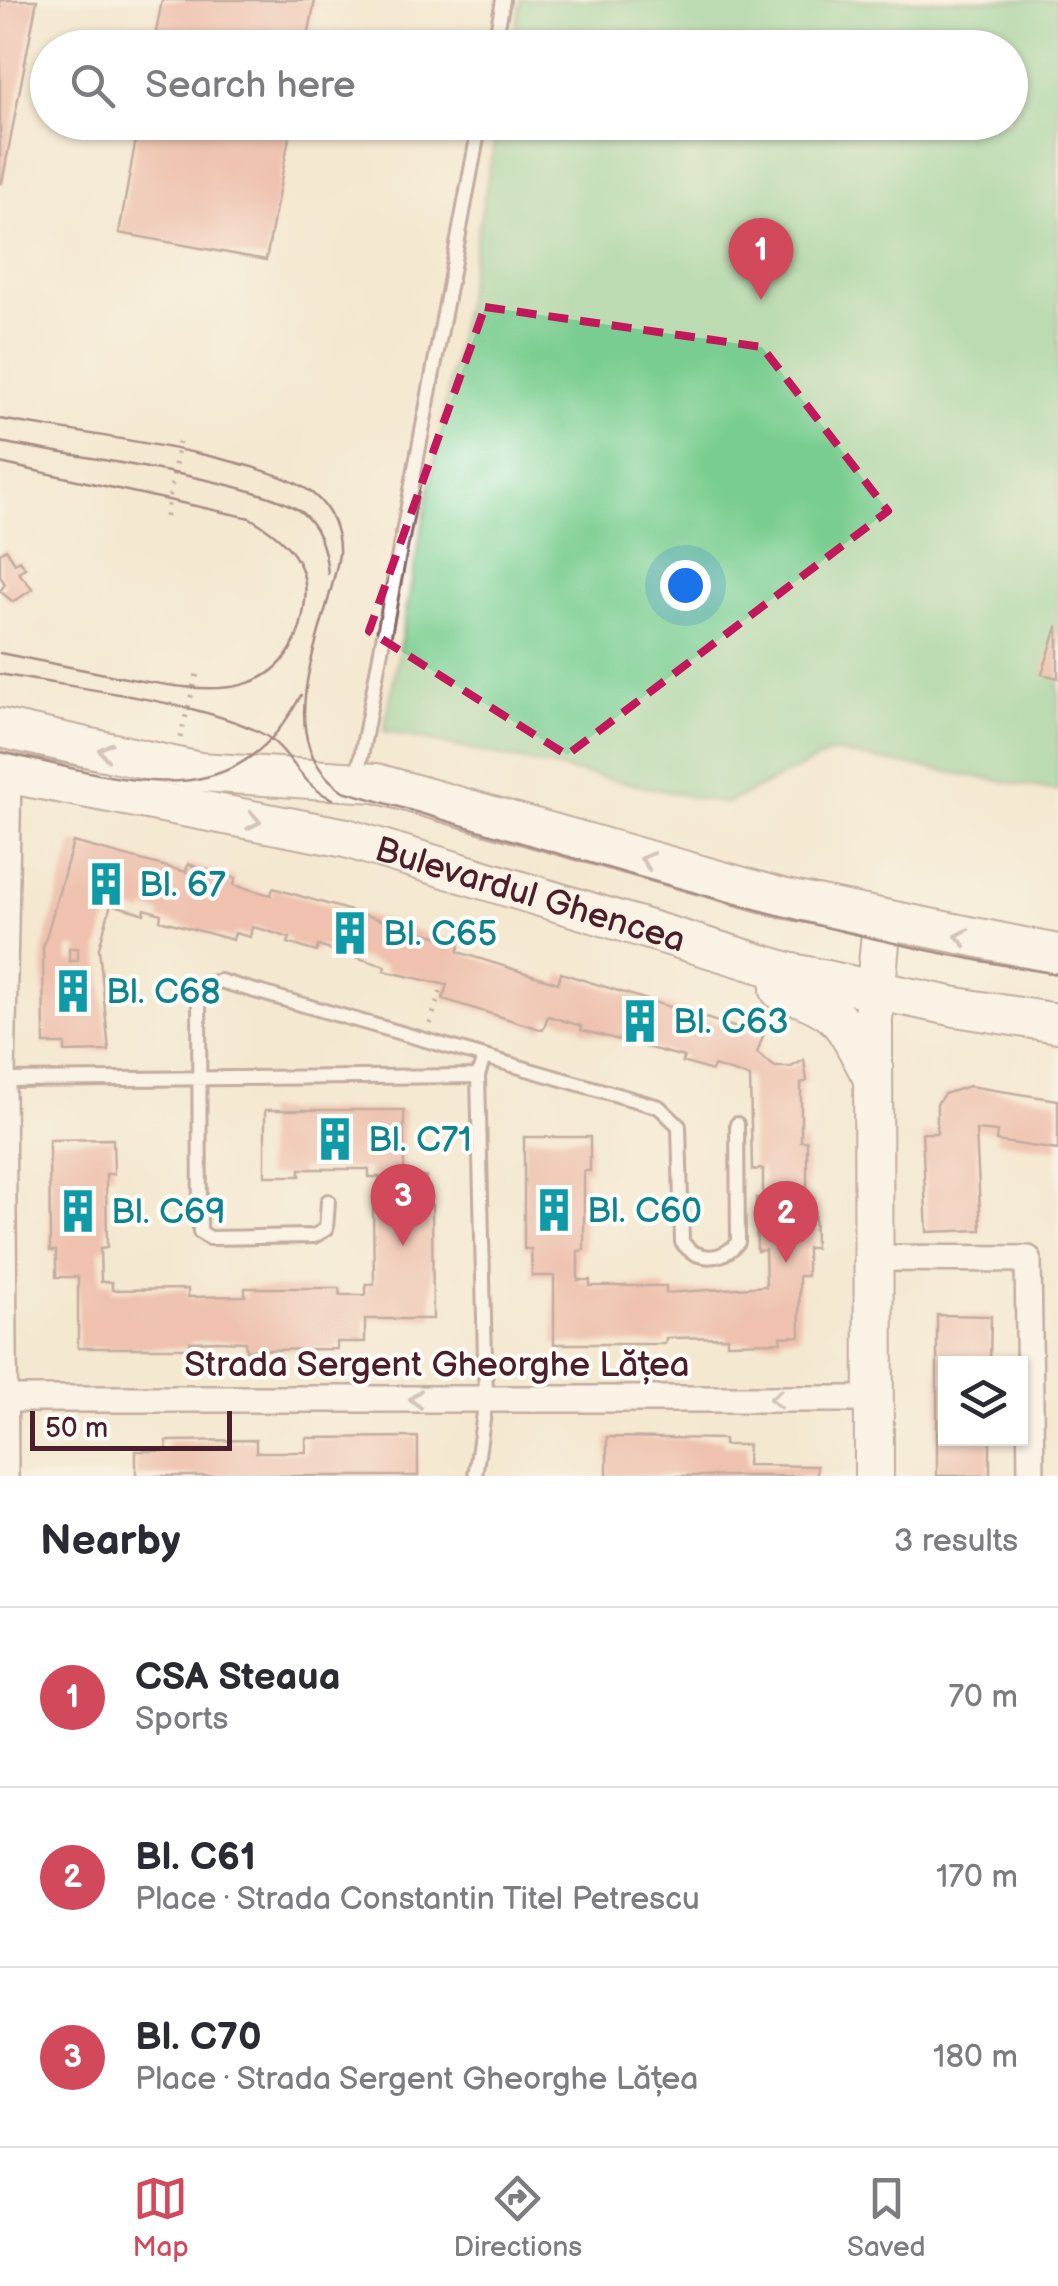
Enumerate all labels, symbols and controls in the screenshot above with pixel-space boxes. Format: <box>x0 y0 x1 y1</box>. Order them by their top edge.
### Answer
search box <box>30 30 1028 140</box>
icon: search <box>65 58 120 113</box>
text: Search here <box>145 63 356 108</box>
pin: 1 <box>728 218 794 300</box>
your location <box>660 560 711 611</box>
one-way arrow <box>97 741 114 762</box>
one-way arrow <box>246 809 263 830</box>
street label: Bulevardul Ghencea <box>370 828 690 963</box>
one-way arrow <box>638 850 656 871</box>
building icon: Bl. 67 <box>82 860 130 908</box>
place label: Bl. 67 <box>139 864 226 907</box>
building icon: Bl. C65 <box>326 909 374 957</box>
place label: Bl. C65 <box>383 913 497 956</box>
one-way arrow <box>954 927 970 948</box>
building icon: Bl. C68 <box>49 967 97 1015</box>
place label: Bl. C68 <box>106 971 221 1014</box>
building icon: Bl. C63 <box>616 997 664 1045</box>
place label: Bl. C63 <box>673 1001 789 1044</box>
building icon: Bl. C71 <box>311 1115 359 1163</box>
place label: Bl. C71 <box>368 1119 472 1162</box>
pin: 3 <box>370 1164 436 1246</box>
pin: 2 <box>754 1180 818 1263</box>
building icon: Bl. C60 <box>530 1186 578 1234</box>
building icon: Bl. C69 <box>54 1187 102 1235</box>
place label: Bl. C60 <box>587 1190 702 1233</box>
place label: Bl. C69 <box>111 1191 226 1234</box>
street label: Strada Sergent Gheorghe Lățea <box>184 1344 690 1387</box>
map controls <box>938 1356 1028 1446</box>
button: layers <box>938 1356 1028 1446</box>
one-way arrow <box>407 1388 422 1410</box>
one-way arrow <box>767 1388 782 1410</box>
scale bar <box>30 1406 232 1450</box>
text: 50 m <box>45 1412 108 1445</box>
text: Nearby <box>40 1516 180 1567</box>
text: 3 results <box>894 1522 1018 1561</box>
text: CSA Steaua <box>135 1655 341 1700</box>
text: 1 <box>66 1678 79 1717</box>
text: 70 m <box>948 1678 1018 1717</box>
text: Sports <box>135 1700 228 1739</box>
text: Bl. C61 <box>135 1835 256 1880</box>
text: 2 <box>63 1858 82 1897</box>
text: 170 m <box>936 1858 1018 1897</box>
text: Place · Strada Constantin Titel Petrescu <box>135 1880 700 1919</box>
text: Bl. C70 <box>135 2015 262 2060</box>
text: 3 <box>63 2038 82 2077</box>
text: 180 m <box>933 2038 1018 2077</box>
text: Place · Strada Sergent Gheorghe Lățea <box>135 2060 698 2099</box>
tab: Map <box>132 2171 189 2264</box>
tab: Directions <box>453 2171 582 2264</box>
tab: Saved <box>847 2171 926 2264</box>

